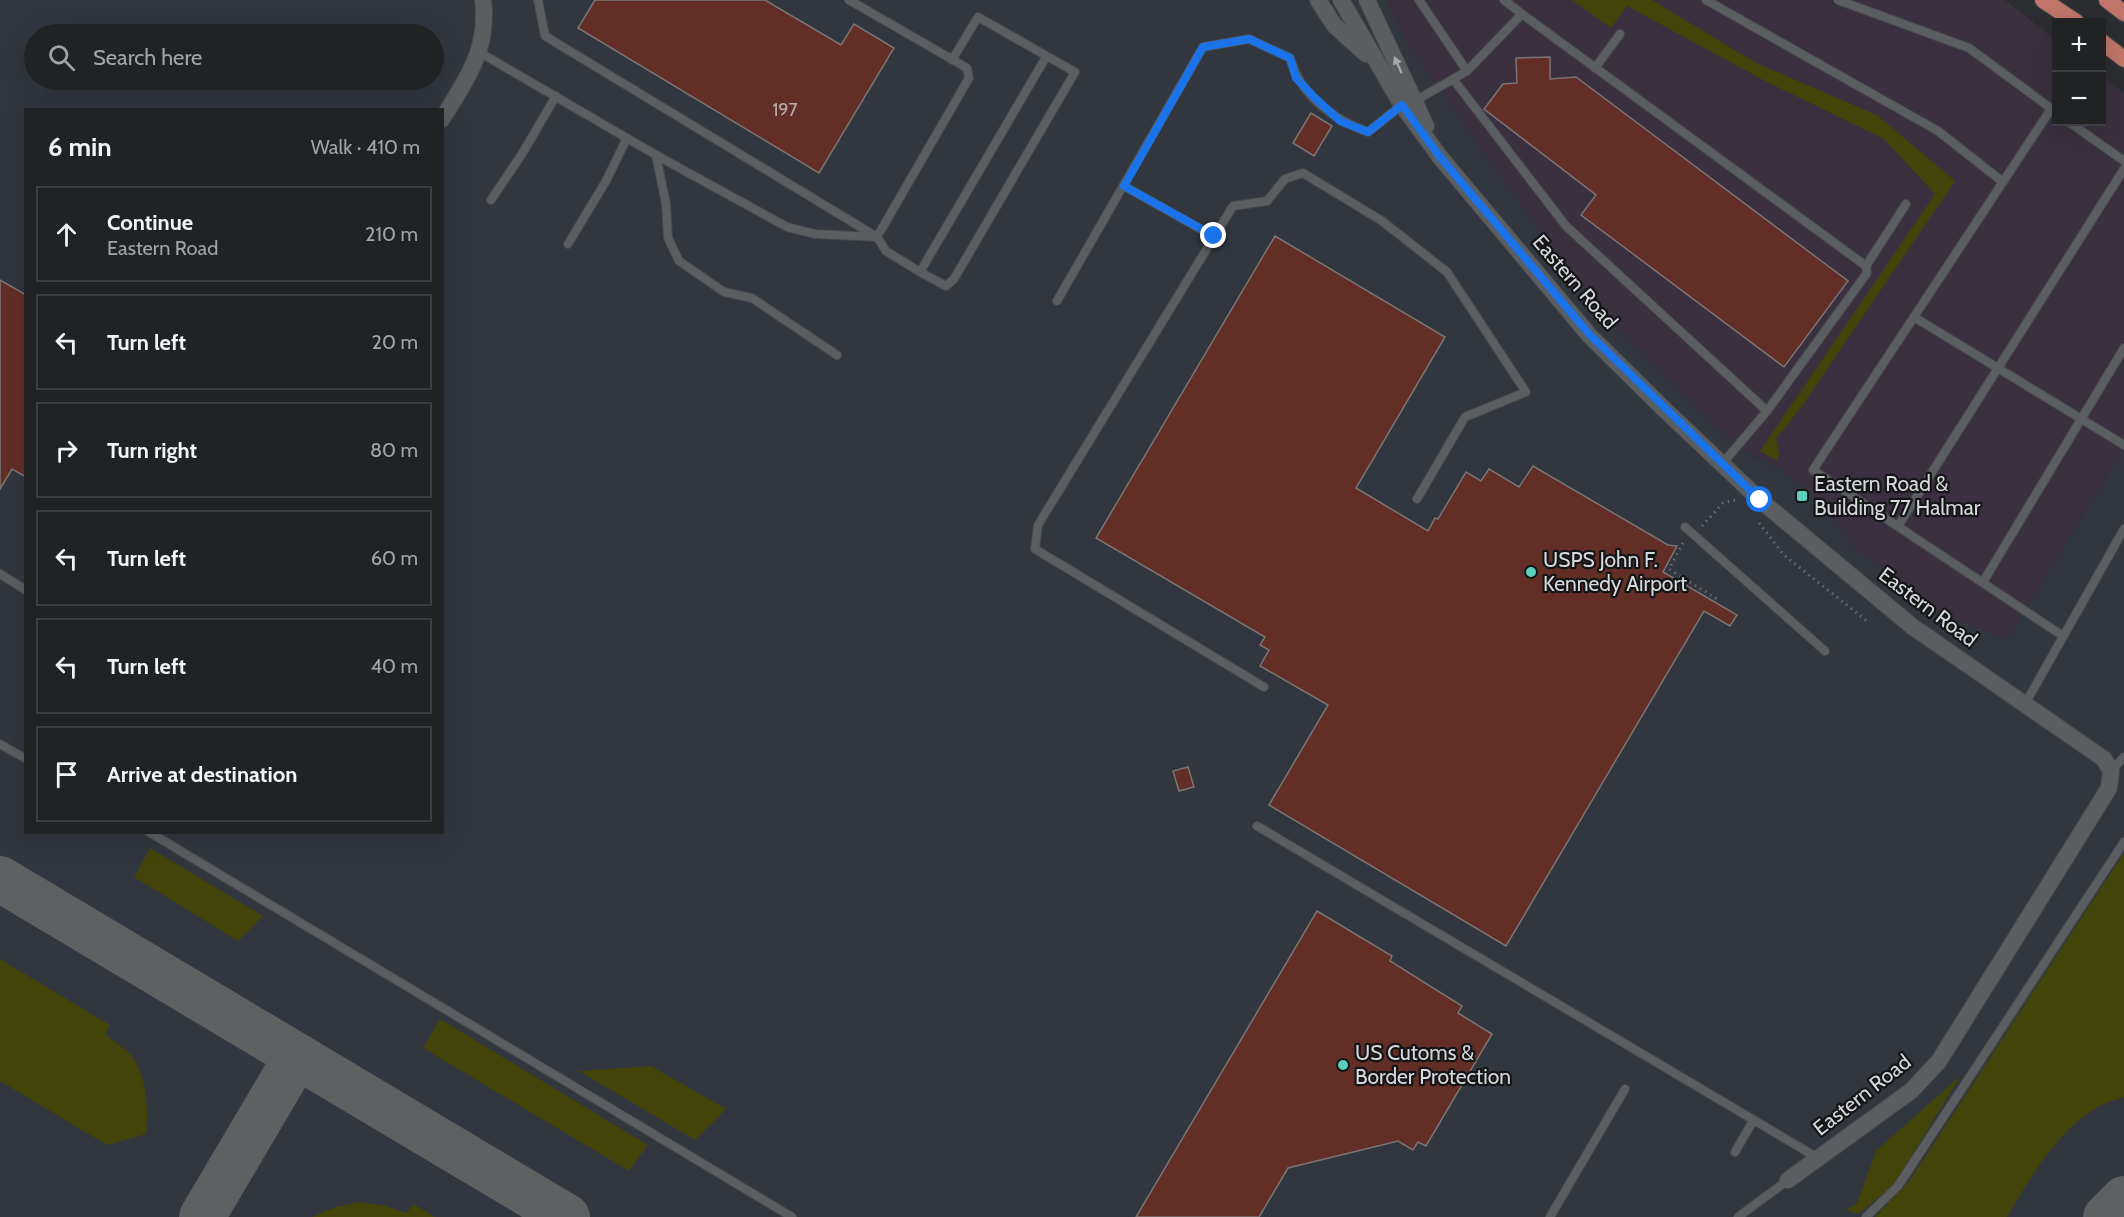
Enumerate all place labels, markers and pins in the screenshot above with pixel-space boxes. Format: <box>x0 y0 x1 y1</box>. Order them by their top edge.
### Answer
place label: Eastern Road & Building 77 Halmar <box>1814 471 1981 520</box>
marker: Eastern Road & Building 77 Halmar <box>1795 489 1809 503</box>
place label: USPS John F. Kennedy Airport <box>1543 547 1687 596</box>
marker: USPS John F. Kennedy Airport <box>1524 565 1538 579</box>
place label: US Cutoms & Border Protection <box>1355 1040 1511 1089</box>
marker: US Cutoms & Border Protection <box>1336 1058 1350 1072</box>

